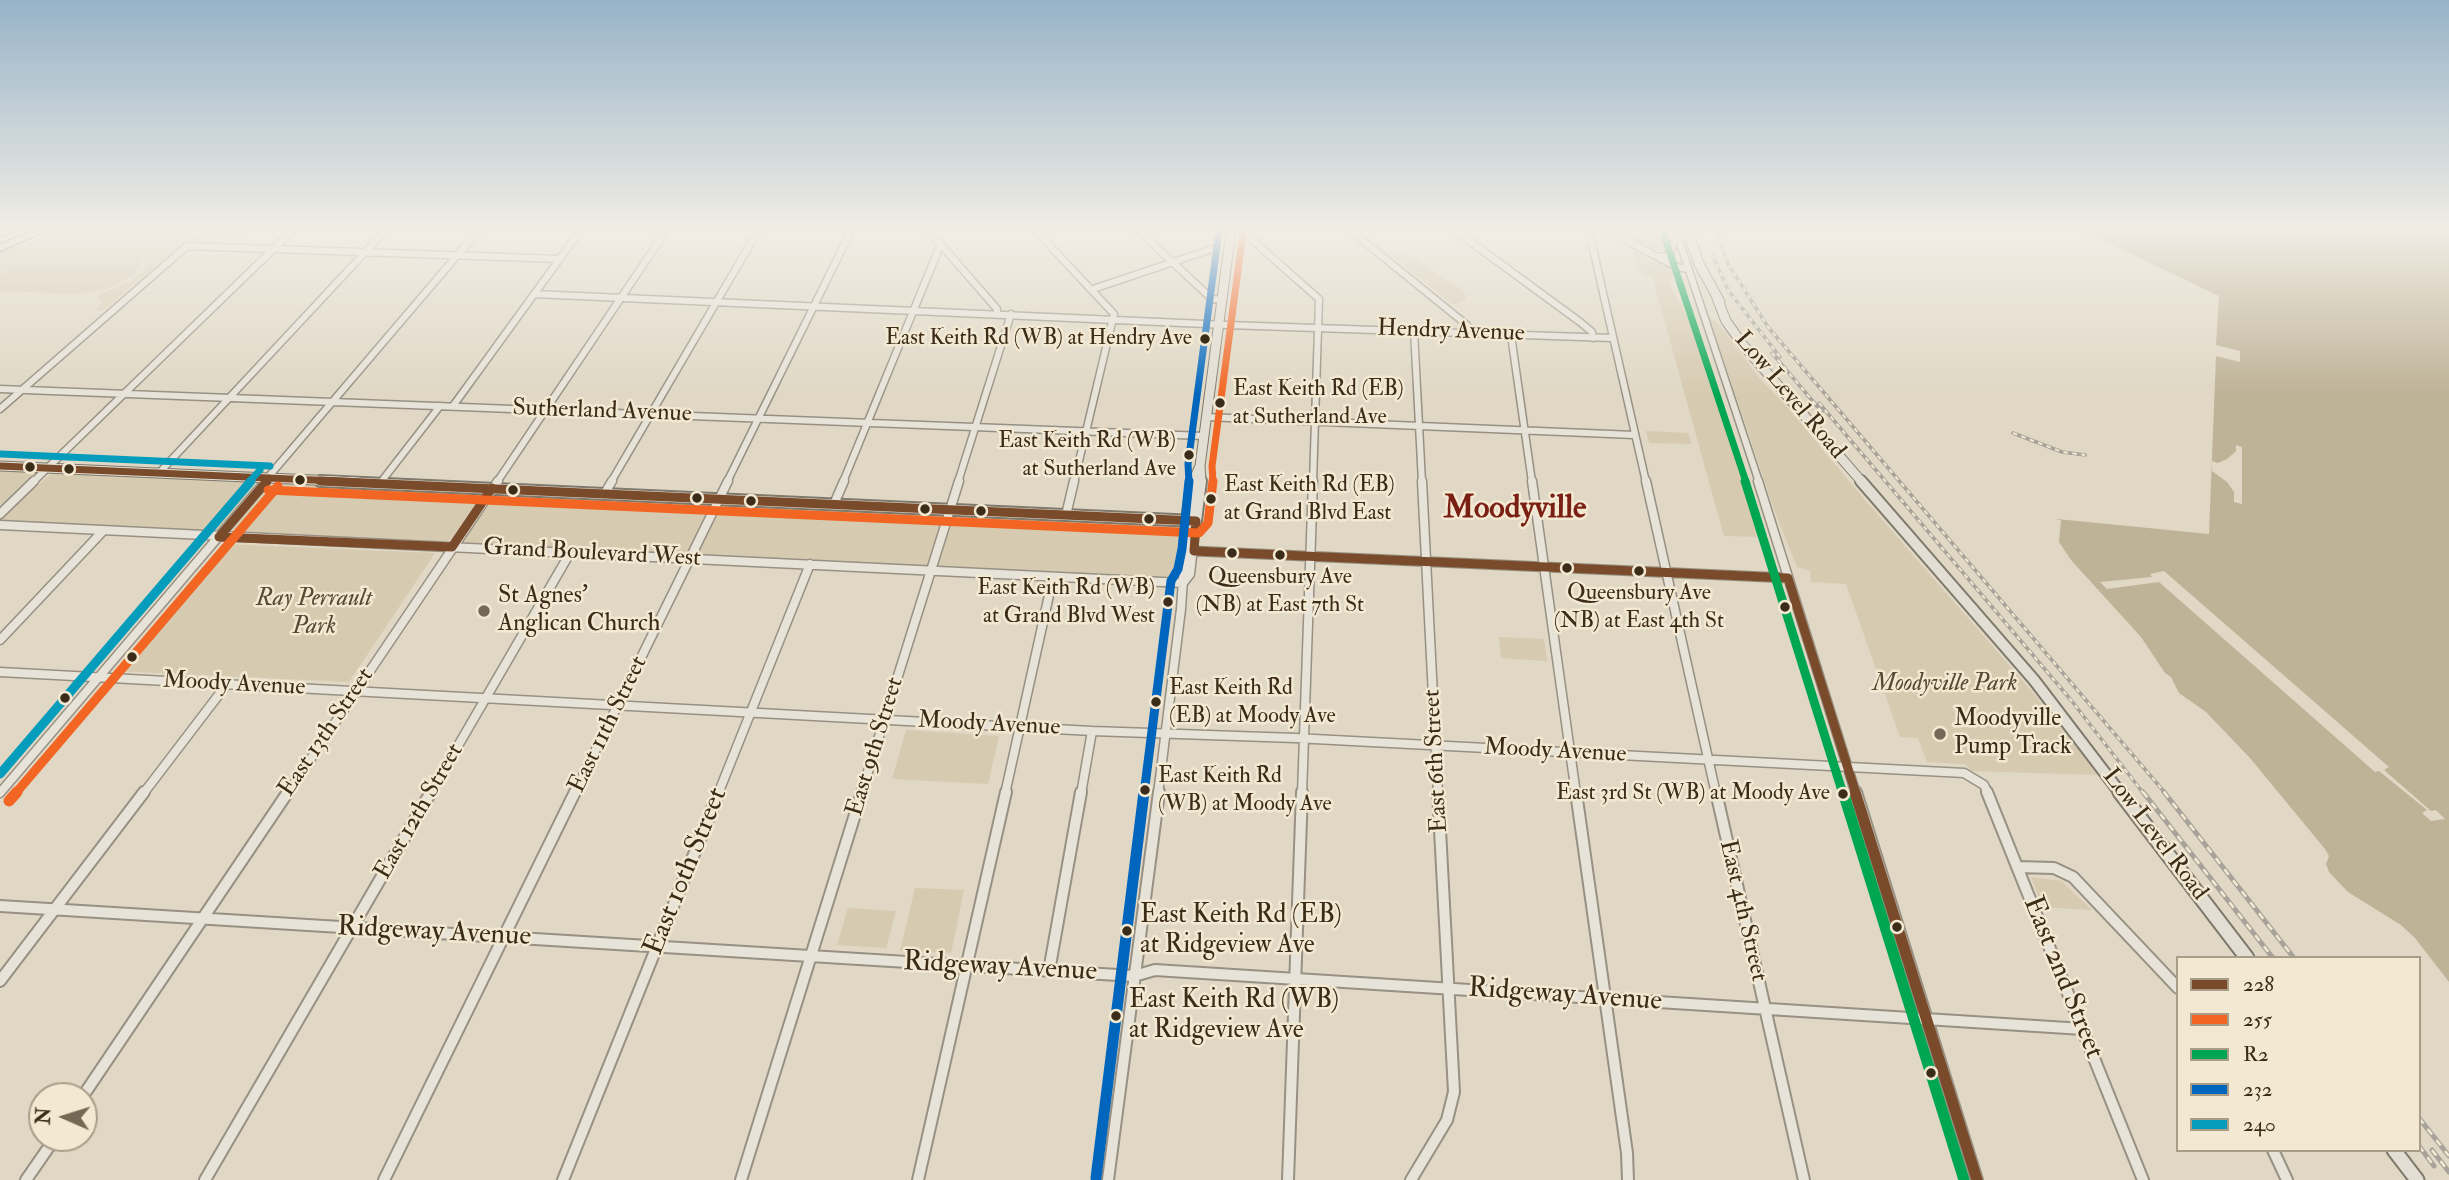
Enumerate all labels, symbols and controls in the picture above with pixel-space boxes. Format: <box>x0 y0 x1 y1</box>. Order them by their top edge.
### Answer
street label: Hendry Avenue <box>1377 315 1525 349</box>
place label: East Keith Rd (WB) at Hendry Ave <box>885 326 1192 352</box>
street label: Low Level Road <box>1727 326 1851 466</box>
marker: East Keith Rd (WB) at Hendry Ave <box>1198 332 1212 346</box>
place label: East Keith Rd (EB) at Sutherland Ave <box>1233 377 1404 428</box>
street label: Sutherland Avenue <box>512 394 692 430</box>
marker: East Keith Rd (EB) at Sutherland Ave <box>1213 396 1227 410</box>
place label: East Keith Rd (WB) at Sutherland Ave <box>998 429 1176 480</box>
marker: East Keith Rd (WB) at Sutherland Ave <box>1182 448 1196 462</box>
unlabelled marker <box>23 460 37 474</box>
unlabelled marker <box>62 462 76 476</box>
unlabelled marker <box>293 473 307 487</box>
place label: East Keith Rd (EB) at Grand Blvd East <box>1224 473 1395 524</box>
unlabelled marker <box>506 483 520 497</box>
unlabelled marker <box>690 491 704 505</box>
district label: Moodyville <box>1444 491 1586 529</box>
marker: East Keith Rd (EB) at Grand Blvd East <box>1204 492 1218 506</box>
unlabelled marker <box>744 494 758 508</box>
unlabelled marker <box>918 502 932 516</box>
unlabelled marker <box>974 504 988 518</box>
unlabelled marker <box>1142 512 1156 526</box>
street label: Grand Boulevard West <box>482 534 702 574</box>
unlabelled marker <box>1225 546 1239 560</box>
marker: Queensbury Ave (NB) at East 7th St <box>1273 548 1287 562</box>
unlabelled marker <box>1560 561 1574 575</box>
marker: Queensbury Ave (NB) at East 4th St <box>1632 564 1646 578</box>
place label: Queensbury Ave (NB) at East 7th St <box>1196 565 1364 616</box>
place label: East Keith Rd (WB) at Grand Blvd West <box>977 576 1155 628</box>
place label: Queensbury Ave (NB) at East 4th St <box>1554 581 1724 632</box>
place label: St Agnes' Anglican Church <box>498 583 660 639</box>
park label: Ray Perrault Park <box>256 586 372 642</box>
marker: East Keith Rd (WB) at Grand Blvd West <box>1161 595 1175 609</box>
unlabelled marker <box>1778 600 1792 614</box>
marker: St Agnes' Anglican Church <box>476 603 492 619</box>
unlabelled marker <box>125 650 139 664</box>
street label: East 11th Street <box>563 652 655 798</box>
street label: East 13th Street <box>273 663 381 803</box>
street label: Moody Avenue <box>162 667 306 703</box>
park label: Moodyville Park <box>1873 671 2017 699</box>
street label: East 9th Street <box>841 674 911 820</box>
place label: East Keith Rd (EB) at Moody Ave <box>1169 676 1336 728</box>
street label: East 6th Street <box>1419 689 1455 833</box>
unlabelled marker <box>58 691 72 705</box>
marker: East Keith Rd (EB) at Moody Ave <box>1149 695 1163 709</box>
place label: Moodyville Pump Track <box>1954 706 2071 762</box>
street label: Moody Avenue <box>917 707 1061 743</box>
marker: Moodyville Pump Track <box>1932 726 1948 742</box>
street label: Moody Avenue <box>1483 734 1627 770</box>
street label: East 12th Street <box>369 739 471 885</box>
street label: Low Level Road <box>2095 763 2213 907</box>
place label: East Keith Rd (WB) at Moody Ave <box>1158 764 1332 816</box>
place label: East 3rd St (WB) at Moody Ave <box>1556 781 1830 807</box>
street label: East 10th Street <box>638 783 736 961</box>
marker: East Keith Rd (WB) at Moody Ave <box>1138 783 1152 797</box>
marker: East 3rd St (WB) at Moody Ave <box>1836 787 1850 801</box>
street label: East 4th Street <box>1712 837 1772 985</box>
street label: East 2nd Street <box>2014 892 2110 1064</box>
place label: East Keith Rd (EB) at Ridgeview Ave <box>1140 900 1342 962</box>
street label: Ridgeway Avenue <box>336 911 532 955</box>
unlabelled marker <box>1890 920 1904 934</box>
marker: East Keith Rd (EB) at Ridgeview Ave <box>1120 924 1134 938</box>
street label: Ridgeway Avenue <box>902 946 1098 990</box>
legend <box>2176 956 2421 1152</box>
text: 228 <box>2243 971 2274 998</box>
street label: Ridgeway Avenue <box>1467 972 1663 1020</box>
place label: East Keith Rd (WB) at Ridgeview Ave <box>1129 985 1339 1046</box>
text: 255 <box>2243 1006 2272 1033</box>
marker: East Keith Rd (WB) at Ridgeview Ave <box>1109 1009 1123 1023</box>
text: R2 <box>2243 1041 2269 1068</box>
unlabelled marker <box>1924 1066 1938 1080</box>
text: 232 <box>2243 1076 2272 1103</box>
north arrow <box>28 1082 98 1152</box>
text: N <box>32 1107 56 1125</box>
text: 240 <box>2243 1111 2276 1138</box>

